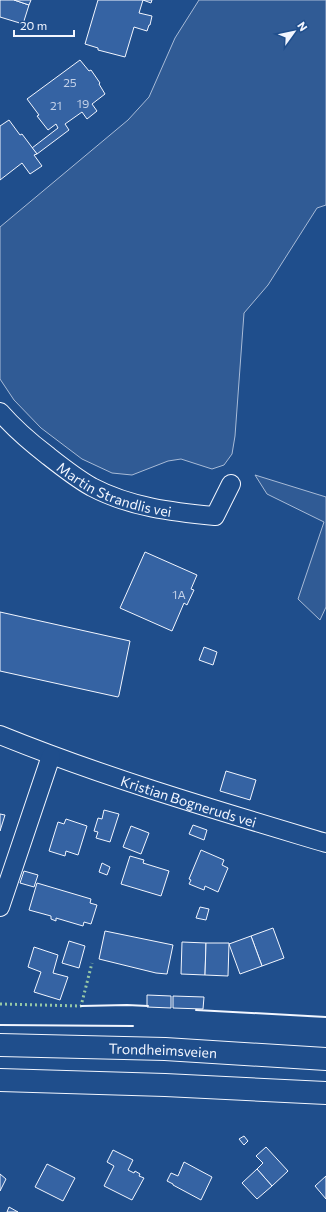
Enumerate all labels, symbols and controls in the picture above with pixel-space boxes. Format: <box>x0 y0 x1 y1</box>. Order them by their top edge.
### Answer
scale bar <box>14 12 74 38</box>
north arrow <box>274 12 314 52</box>
text: 20 m <box>20 18 47 32</box>
text: N <box>295 19 311 33</box>
house number: 25 <box>63 75 77 89</box>
house number: 19 <box>77 96 89 110</box>
house number: 21 <box>50 98 62 112</box>
street label: Martin Strandlis vei <box>54 458 173 519</box>
house number: 1A <box>172 587 186 601</box>
street label: Kristian Bogneruds vei <box>119 772 259 830</box>
street label: Trondheimsveien <box>109 1039 218 1061</box>

